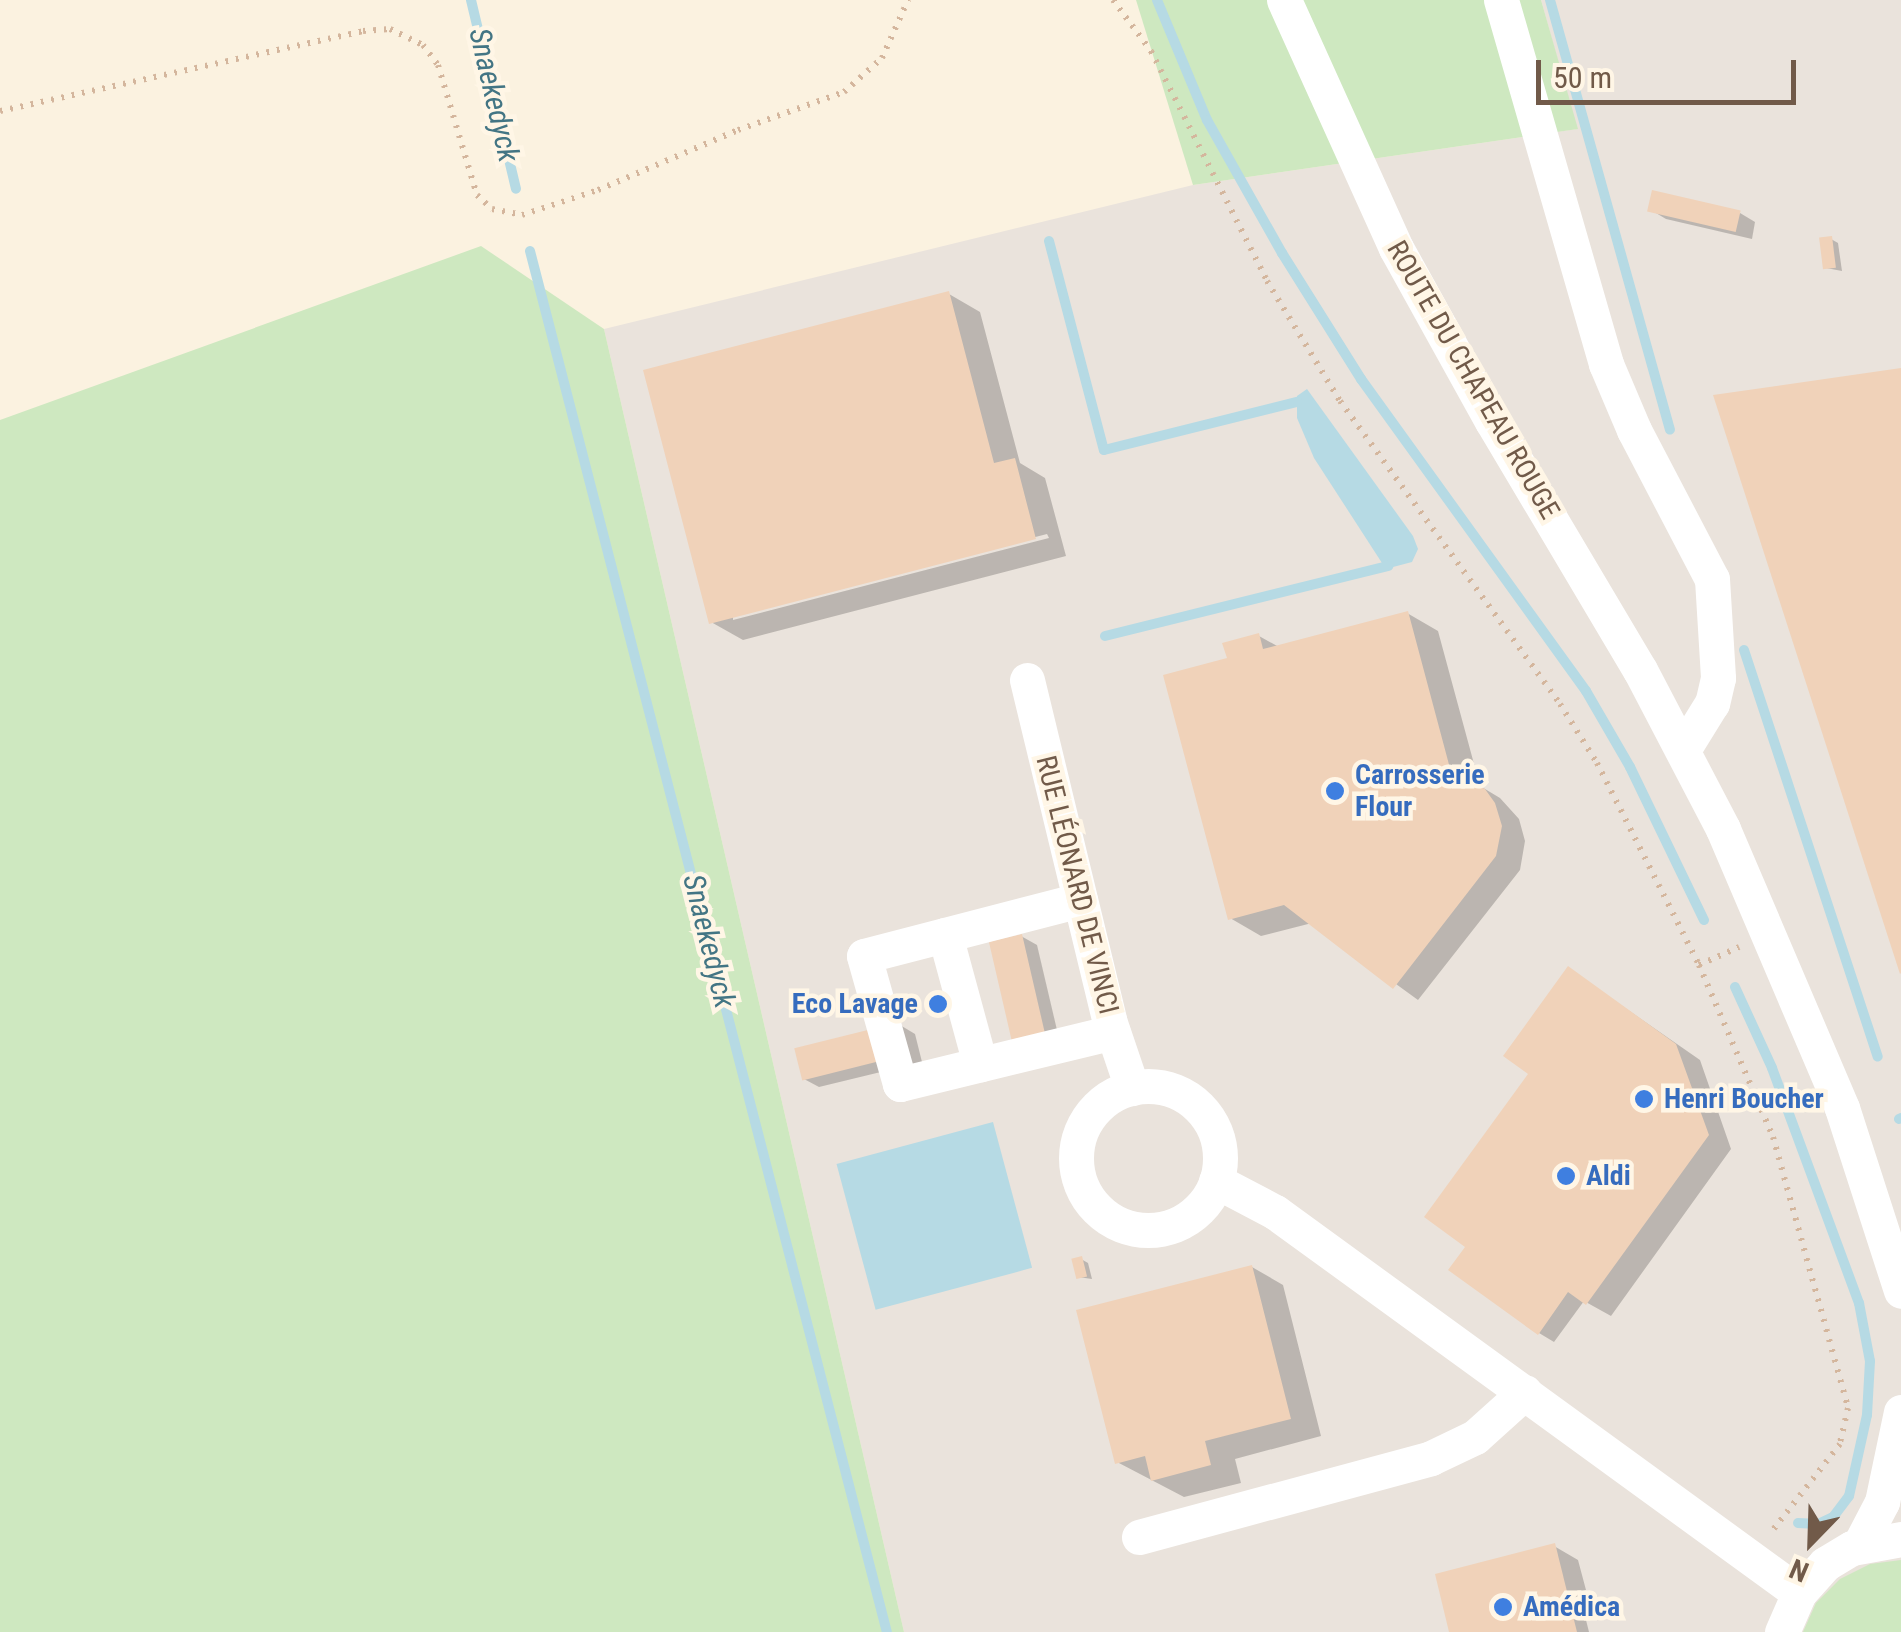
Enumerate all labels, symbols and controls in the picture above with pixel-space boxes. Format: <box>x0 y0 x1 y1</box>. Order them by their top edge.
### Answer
water label: Snaekedyck <box>461 25 527 165</box>
scale bar <box>1541 40 1801 102</box>
text: 50 m <box>1553 60 1612 95</box>
street label: ROUTE DU CHAPEAU ROUGE <box>1380 235 1566 525</box>
street label: RUE LÉONARD DE VINCI <box>1029 752 1125 1018</box>
place label: Carrosserie Flour <box>1355 758 1485 824</box>
marker: Carrosserie Flour <box>1324 780 1346 802</box>
water label: Snaekedyck <box>675 871 743 1011</box>
place label: Eco Lavage <box>792 987 918 1021</box>
marker: Eco Lavage <box>927 993 949 1015</box>
place label: Henri Boucher <box>1664 1082 1824 1116</box>
marker: Henri Boucher <box>1633 1088 1655 1110</box>
place label: Aldi <box>1586 1159 1631 1193</box>
marker: Aldi <box>1555 1165 1577 1187</box>
north arrow <box>1761 1492 1861 1592</box>
text: N <box>1785 1552 1813 1589</box>
place label: Amédica <box>1523 1590 1620 1624</box>
marker: Amédica <box>1492 1596 1514 1618</box>

